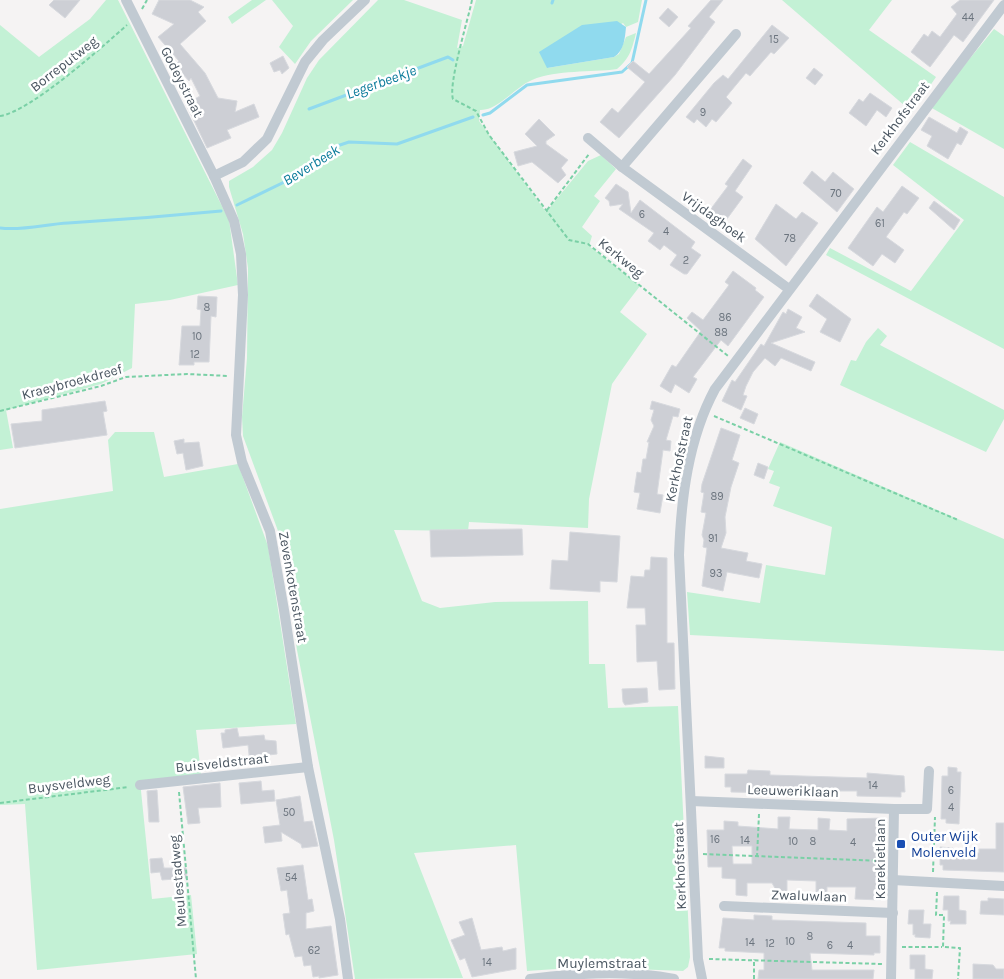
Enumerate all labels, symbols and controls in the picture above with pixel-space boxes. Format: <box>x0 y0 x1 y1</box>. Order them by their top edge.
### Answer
house number: 44 <box>962 11 974 24</box>
street label: Borreputweg <box>27 32 101 96</box>
house number: 15 <box>769 33 779 46</box>
street label: Godeystraat <box>157 44 207 120</box>
water label: Legerbeekje <box>343 61 419 103</box>
street label: Kerkhofstraat <box>867 78 933 158</box>
house number: 9 <box>700 106 706 119</box>
water label: Beverbeek <box>279 140 343 189</box>
house number: 70 <box>830 187 842 200</box>
street label: Vrijdaghoek <box>678 188 750 246</box>
house number: 6 <box>639 208 645 221</box>
house number: 61 <box>875 217 885 230</box>
house number: 4 <box>663 225 669 238</box>
house number: 78 <box>784 232 796 245</box>
street label: Kerkweg <box>595 234 647 282</box>
house number: 2 <box>683 254 689 267</box>
house number: 8 <box>204 301 211 314</box>
house number: 86 <box>718 311 732 324</box>
house number: 88 <box>714 326 728 339</box>
house number: 10 <box>192 330 202 343</box>
house number: 12 <box>190 348 200 361</box>
street label: Kraeybroekdreef <box>20 360 124 404</box>
street label: Kerkhofstraat <box>662 414 696 504</box>
house number: 89 <box>710 490 724 503</box>
street label: Zevenkotenstraat <box>275 530 311 644</box>
house number: 91 <box>708 532 718 545</box>
house number: 93 <box>710 567 722 580</box>
street label: Buisveldstraat <box>175 750 269 776</box>
street label: Buysveldweg <box>27 771 111 797</box>
house number: 14 <box>868 779 878 792</box>
street label: Leeuweriklaan <box>747 781 839 801</box>
house number: 6 <box>948 784 954 797</box>
house number: 4 <box>948 801 954 814</box>
house number: 50 <box>283 806 295 819</box>
street label: Karekietlaan <box>872 819 889 899</box>
street label: Kerkhofstraat <box>670 822 690 910</box>
place label: Outer Wijk Molenveld <box>911 828 978 861</box>
house number: 16 <box>710 833 720 846</box>
street label: Meulestadweg <box>165 834 190 928</box>
house number: 14 <box>740 834 750 847</box>
house number: 10 <box>788 835 798 848</box>
house number: 8 <box>810 835 817 848</box>
house number: 4 <box>850 836 856 849</box>
marker: Outer Wijk Molenveld <box>895 838 907 850</box>
house number: 54 <box>285 871 297 884</box>
street label: Zwaluwlaan <box>770 886 848 906</box>
house number: 8 <box>807 930 814 943</box>
house number: 10 <box>785 935 795 948</box>
house number: 14 <box>745 936 755 949</box>
house number: 12 <box>765 937 775 950</box>
house number: 6 <box>827 939 833 952</box>
house number: 4 <box>847 939 853 952</box>
house number: 62 <box>308 944 320 957</box>
street label: Muylemstraat <box>557 955 647 972</box>
house number: 14 <box>482 956 492 969</box>

